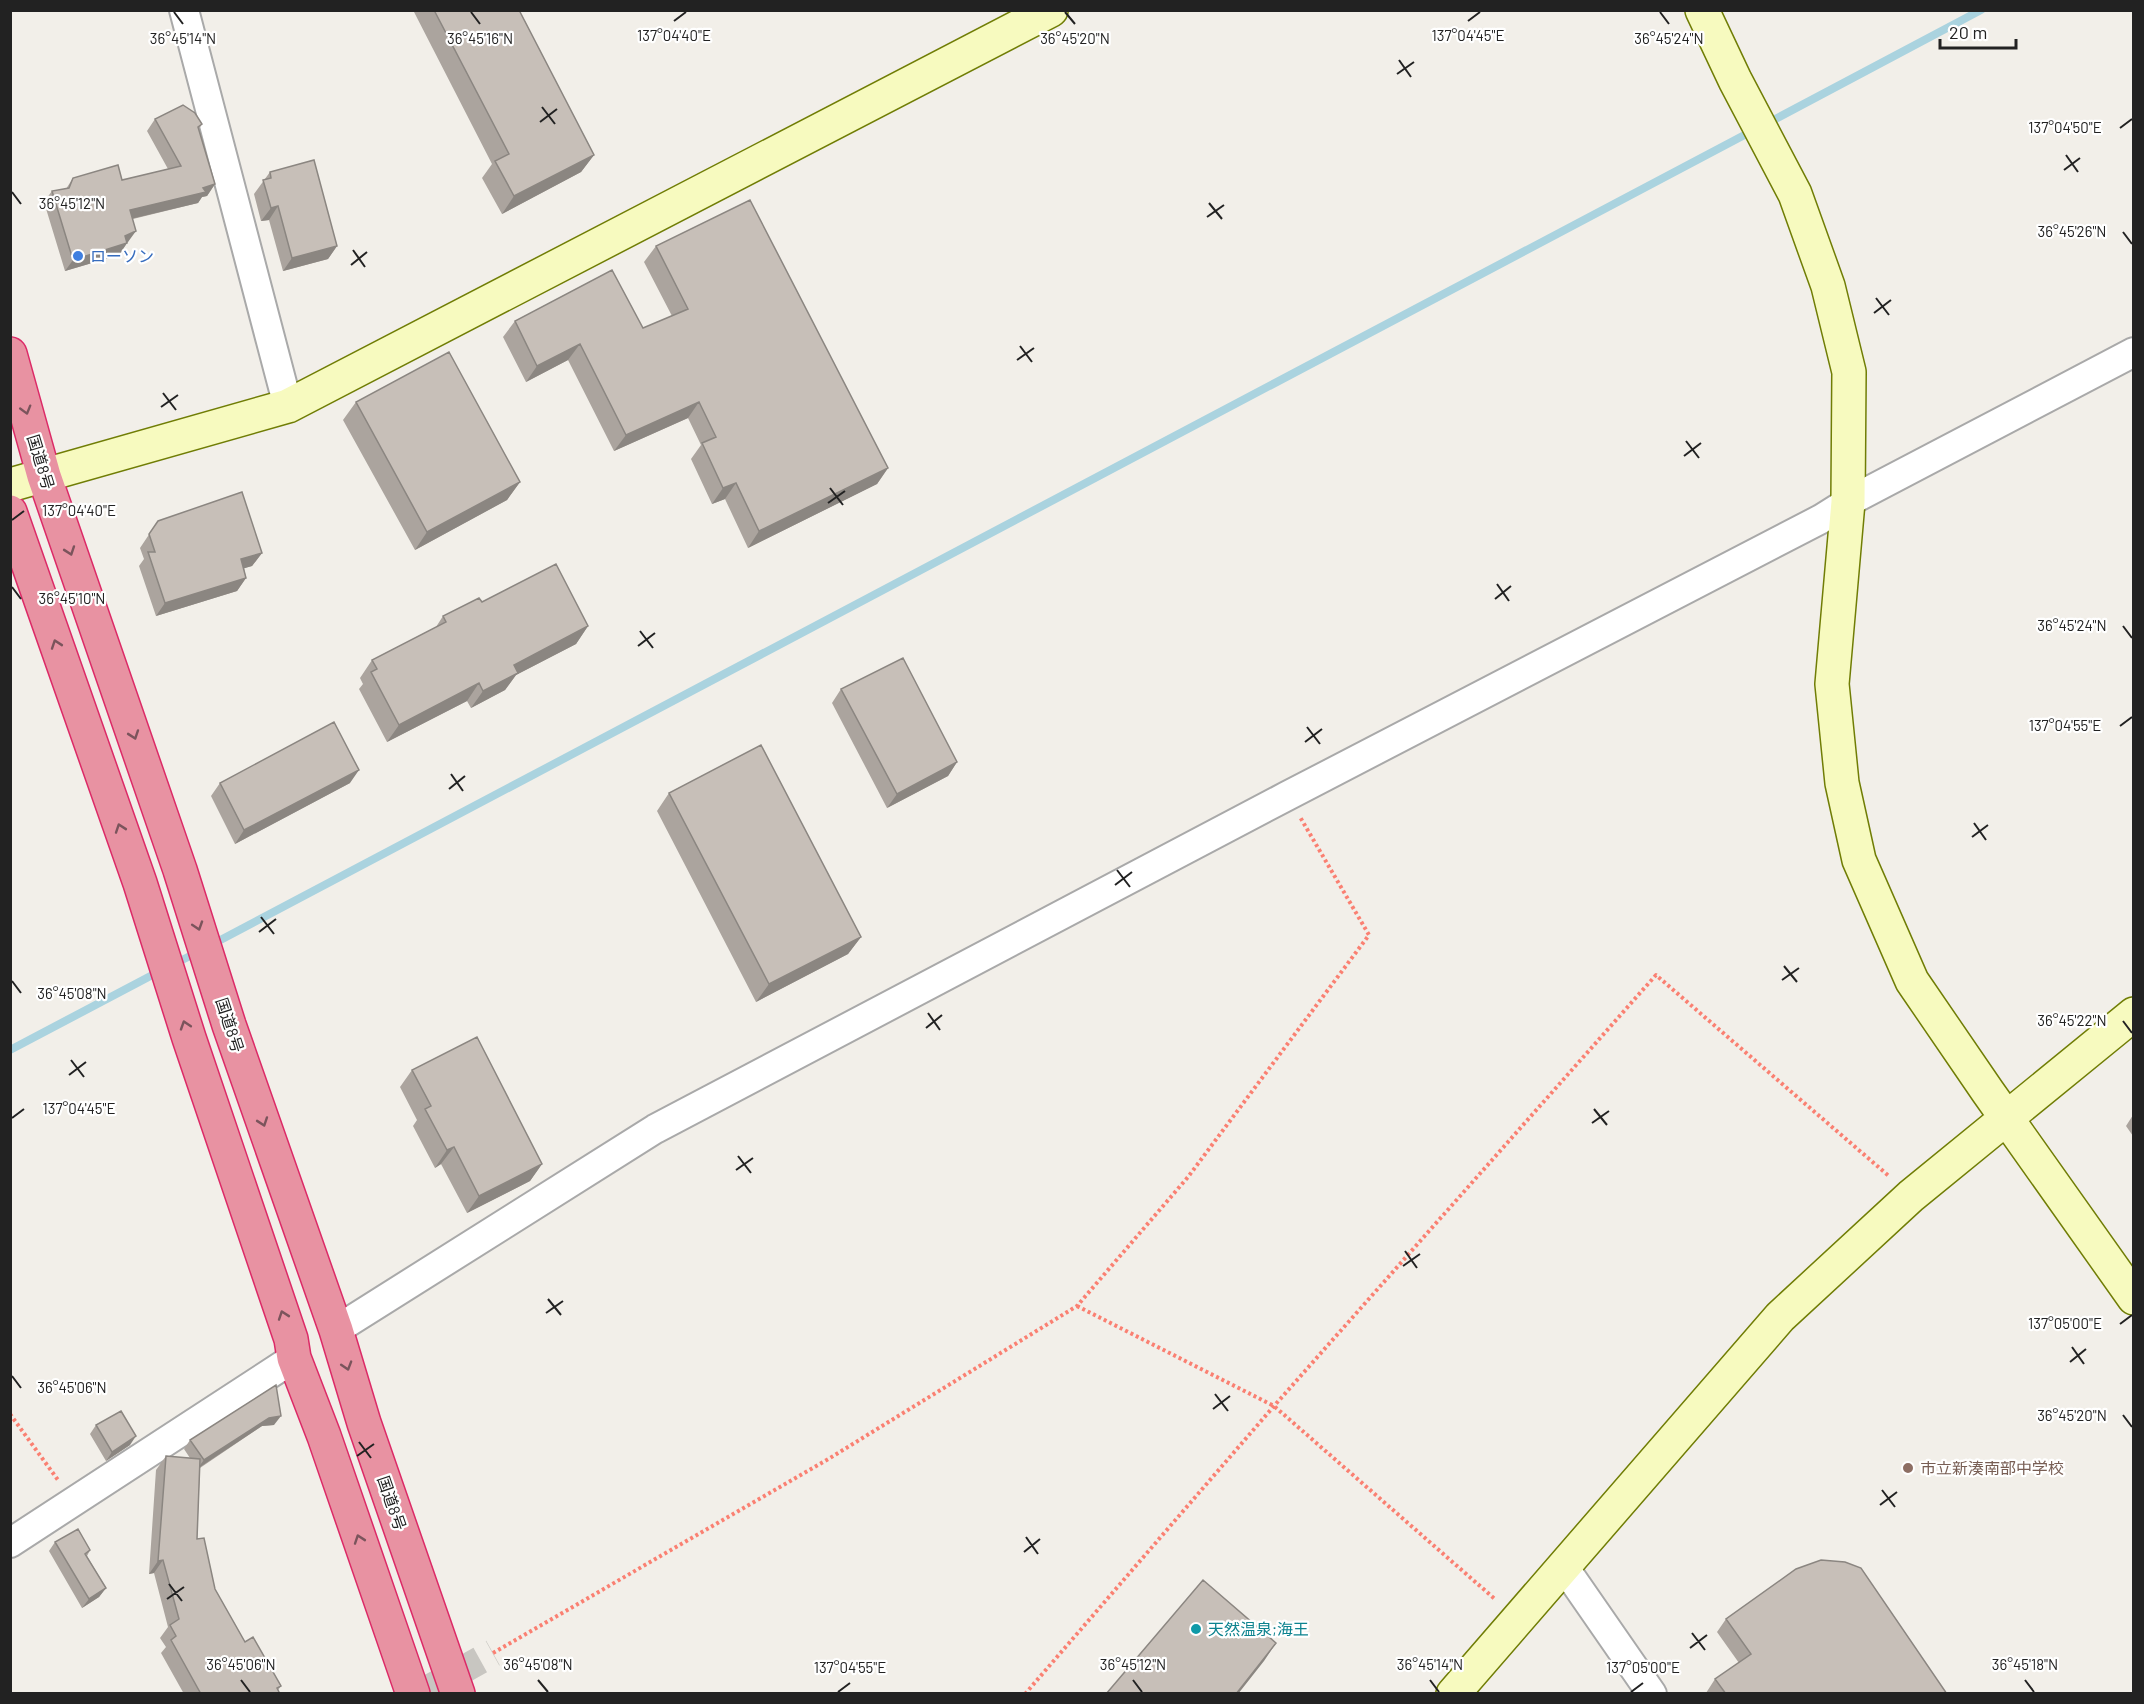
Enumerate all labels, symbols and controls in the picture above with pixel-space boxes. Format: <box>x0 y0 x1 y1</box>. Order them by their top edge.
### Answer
scale bar <box>1940 12 2016 50</box>
text: 20 m <box>1949 21 1987 43</box>
text: 137°04'40"E <box>637 26 711 44</box>
text: 137°04'45"E <box>1431 26 1505 44</box>
text: 36°45'14"N <box>150 29 216 47</box>
text: 36°45'16"N <box>447 29 513 47</box>
text: 36°45'20"N <box>1040 29 1110 47</box>
text: 36°45'24"N <box>1634 29 1704 47</box>
text: 137°04'50"E <box>2028 118 2102 136</box>
text: 36°45'12"N <box>39 194 105 212</box>
text: 36°45'26"N <box>2038 222 2106 240</box>
place label: ローソン <box>90 246 154 265</box>
marker: ローソン <box>71 249 85 263</box>
one-way arrow <box>19 405 31 415</box>
street label: 国道8号 <box>24 432 59 492</box>
text: 137°04'40"E <box>42 501 116 519</box>
one-way arrow <box>63 545 76 556</box>
text: 36°45'10"N <box>39 589 105 607</box>
text: 36°45'24"N <box>2037 616 2107 634</box>
one-way arrow <box>51 639 64 650</box>
text: 137°04'55"E <box>2029 716 2101 734</box>
one-way arrow <box>126 729 139 740</box>
one-way arrow <box>115 823 128 834</box>
one-way arrow <box>191 920 203 931</box>
text: 36°45'08"N <box>37 984 107 1002</box>
street label: 国道8号 <box>213 995 248 1055</box>
text: 36°45'22"N <box>2037 1011 2107 1029</box>
one-way arrow <box>180 1020 192 1031</box>
text: 137°04'45"E <box>42 1099 116 1117</box>
one-way arrow <box>256 1116 269 1127</box>
one-way arrow <box>277 1310 290 1321</box>
text: 137°05'00"E <box>2028 1314 2102 1332</box>
one-way arrow <box>340 1360 352 1371</box>
text: 36°45'06"N <box>37 1378 107 1396</box>
text: 36°45'20"N <box>2037 1406 2107 1424</box>
place label: 市立新湊南部中学校 <box>1920 1458 2064 1477</box>
marker: 市立新湊南部中学校 <box>1901 1461 1915 1475</box>
street label: 国道8号 <box>374 1473 411 1533</box>
one-way arrow <box>354 1534 367 1545</box>
place label: 天然温泉;海王 <box>1208 1619 1309 1638</box>
marker: 天然温泉;海王 <box>1189 1622 1203 1636</box>
text: 36°45'06"N <box>206 1655 276 1673</box>
text: 36°45'08"N <box>503 1655 573 1673</box>
text: 36°45'12"N <box>1100 1655 1166 1673</box>
text: 36°45'14"N <box>1397 1655 1463 1673</box>
text: 36°45'18"N <box>1992 1655 2058 1673</box>
text: 137°04'55"E <box>814 1658 886 1676</box>
text: 137°05'00"E <box>1606 1658 1680 1676</box>

